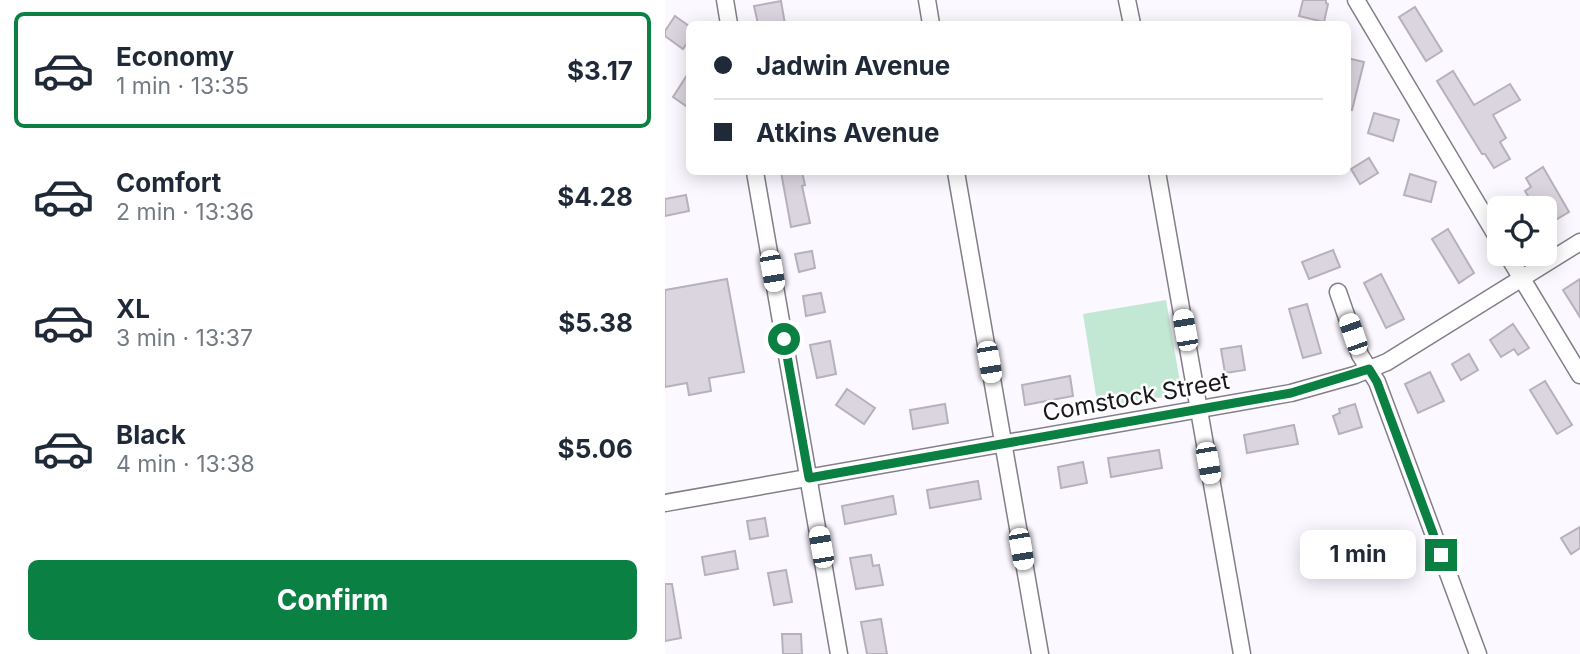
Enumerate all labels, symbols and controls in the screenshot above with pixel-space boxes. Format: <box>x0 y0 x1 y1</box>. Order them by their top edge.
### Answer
icon: car <box>32 39 95 102</box>
text: Economy <box>116 41 234 72</box>
text: Jadwin Avenue <box>756 50 950 81</box>
text: $3.17 <box>567 55 633 86</box>
text: 1 min · 13:35 <box>116 72 249 100</box>
text: Atkins Avenue <box>756 117 939 148</box>
icon: car <box>32 165 95 228</box>
text: Comfort <box>116 167 221 198</box>
text: $4.28 <box>557 181 633 212</box>
map controls <box>1487 196 1557 266</box>
button: locate <box>1487 196 1557 266</box>
text: 2 min · 13:36 <box>116 198 254 226</box>
car <box>759 248 786 294</box>
icon: car <box>32 291 95 354</box>
text: XL <box>116 293 150 324</box>
text: $5.38 <box>558 307 633 338</box>
car <box>1172 307 1199 353</box>
car <box>1337 311 1370 357</box>
route start <box>768 323 800 355</box>
text: 3 min · 13:37 <box>116 324 253 352</box>
car <box>976 339 1003 385</box>
street label: Comstock Street <box>1040 366 1232 427</box>
icon: car <box>32 417 95 480</box>
text: Black <box>116 419 186 450</box>
text: $5.06 <box>558 433 633 464</box>
car <box>1195 440 1222 486</box>
text: 4 min · 13:38 <box>116 450 255 478</box>
car <box>808 524 835 570</box>
car <box>1008 526 1035 572</box>
callout: 1 min <box>1301 530 1417 580</box>
route end <box>1425 539 1457 571</box>
text: 1 min <box>1330 540 1386 568</box>
button: Confirm <box>28 560 637 640</box>

